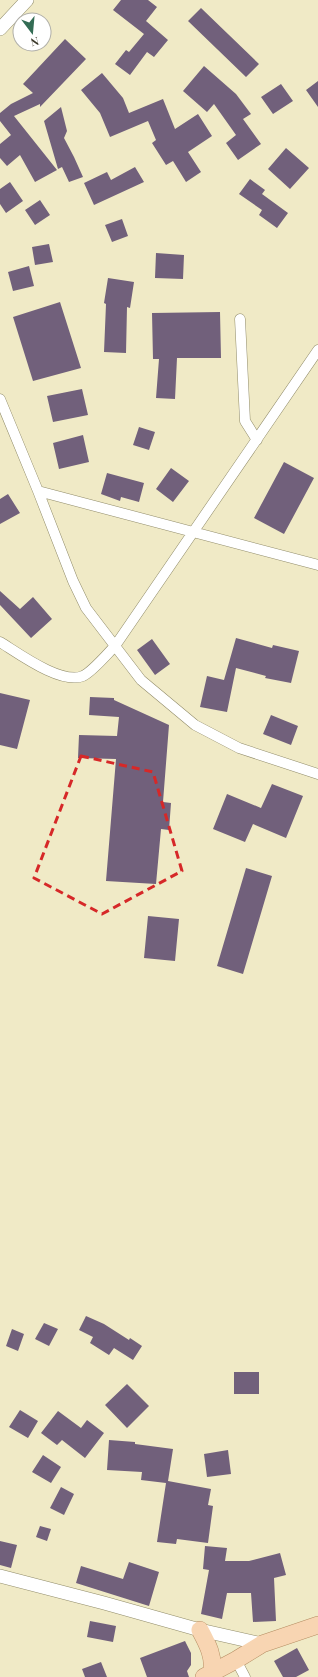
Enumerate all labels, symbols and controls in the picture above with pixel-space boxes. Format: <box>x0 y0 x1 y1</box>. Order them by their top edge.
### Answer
north arrow <box>12 12 52 52</box>
text: N <box>29 34 41 50</box>

